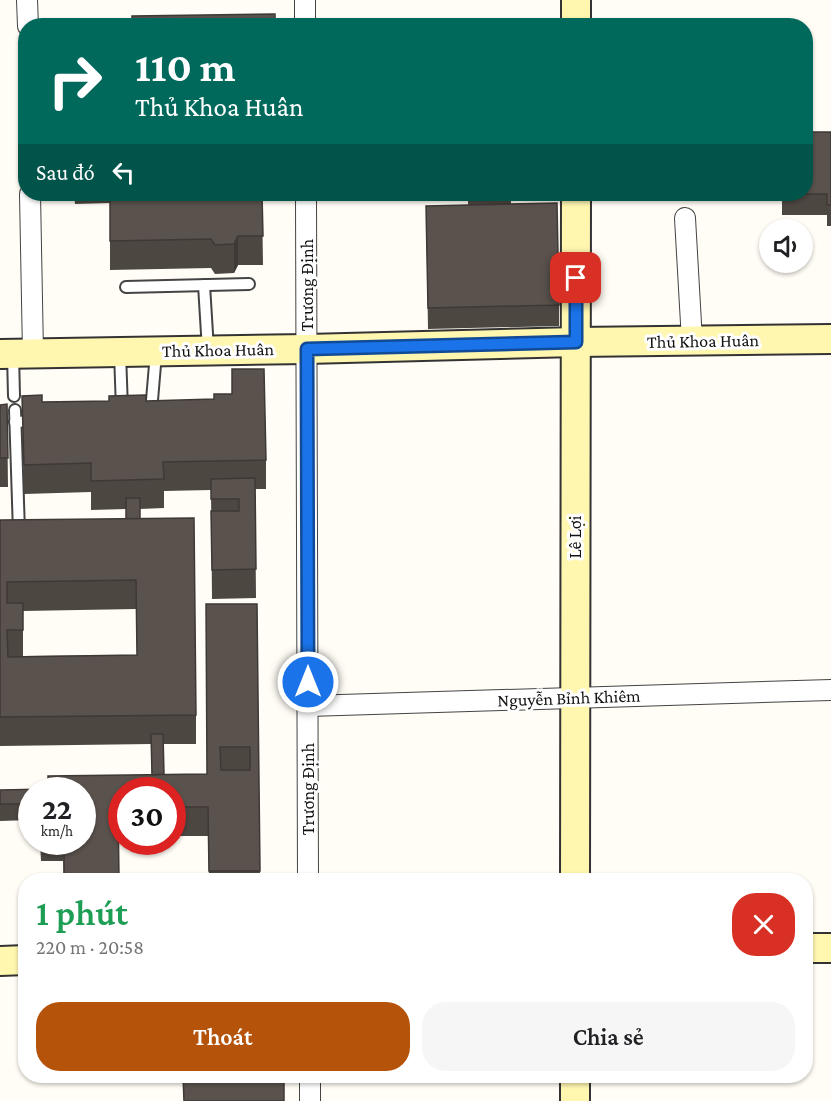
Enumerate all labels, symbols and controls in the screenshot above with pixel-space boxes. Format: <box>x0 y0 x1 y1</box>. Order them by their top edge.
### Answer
icon: right <box>36 42 114 120</box>
text: 110 m <box>135 43 236 90</box>
text: Thủ Khoa Huân <box>135 92 304 122</box>
icon: left <box>107 156 140 189</box>
text: Sau đó <box>36 160 95 185</box>
map controls <box>759 219 813 273</box>
button: sound <box>759 219 813 273</box>
street label: Trương Định <box>297 238 317 331</box>
pin <box>550 252 601 303</box>
icon: arrive <box>559 261 592 294</box>
street label: Thủ Khoa Huân <box>647 330 760 352</box>
street label: Thủ Khoa Huân <box>162 339 275 361</box>
street label: Lê Lợi <box>565 515 585 558</box>
position arrow <box>276 650 340 714</box>
street label: Nguyễn Bỉnh Khiêm <box>497 685 641 710</box>
street label: Trương Định <box>298 742 318 835</box>
speed limit sign: 30 <box>108 777 186 855</box>
text: 22 <box>42 792 72 825</box>
text: km/h <box>41 823 73 839</box>
text: 1 phút <box>36 893 128 933</box>
button: close <box>732 893 795 956</box>
text: 220 m · 20:58 <box>36 936 144 958</box>
button: Thoát <box>36 1002 410 1071</box>
button: Chia sẻ <box>422 1002 795 1071</box>

